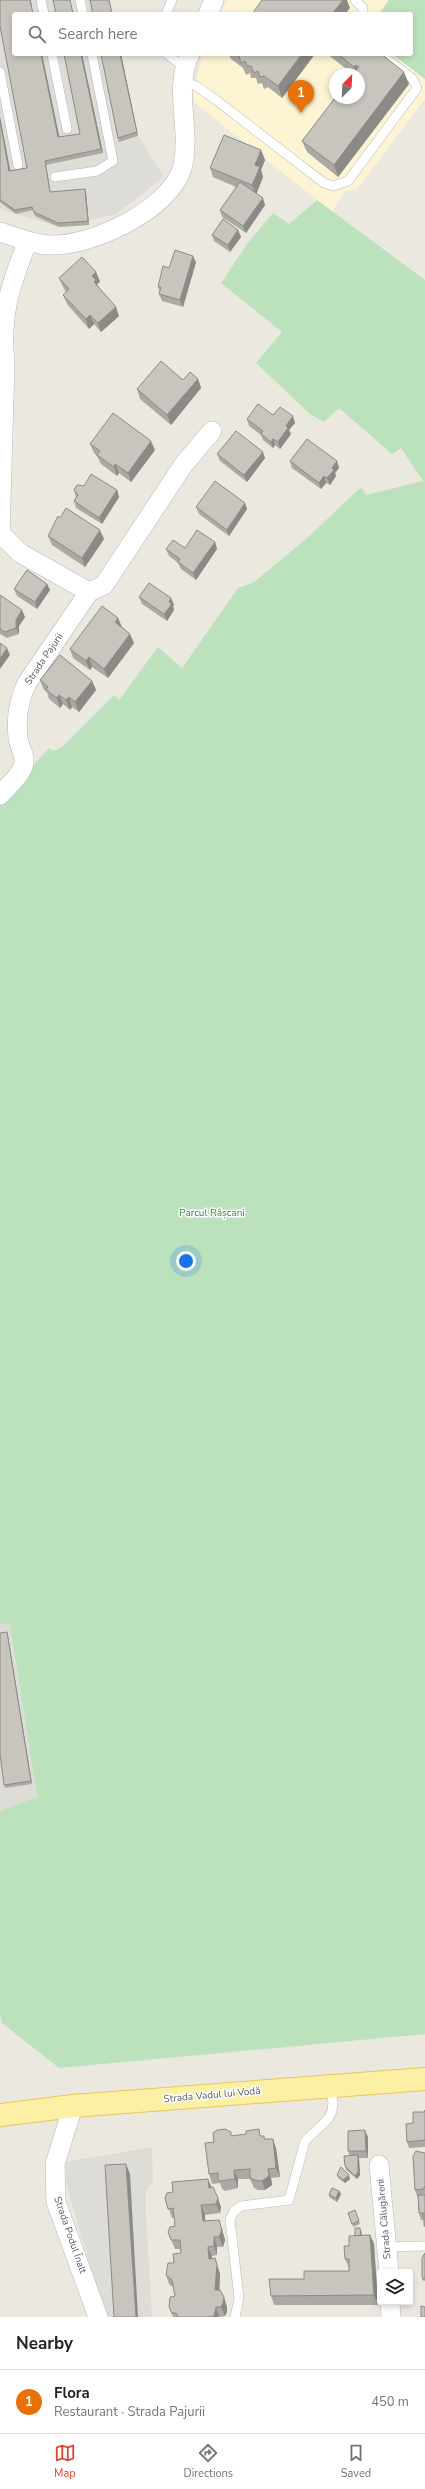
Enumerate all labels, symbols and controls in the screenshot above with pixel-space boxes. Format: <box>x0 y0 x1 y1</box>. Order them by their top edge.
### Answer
search box <box>12 12 413 56</box>
icon: search <box>26 23 48 45</box>
text: Search here <box>58 24 138 44</box>
north arrow <box>329 68 365 104</box>
pin: 1 <box>288 80 314 113</box>
street label: Strada Pajurii <box>21 630 67 688</box>
park label: Parcul Râșcani <box>179 1206 245 1220</box>
your location <box>176 1251 196 1271</box>
street label: Strada Vadul lui Vodă <box>163 2084 261 2106</box>
street label: Strada Călugăreni <box>374 2178 394 2260</box>
street label: Strada Podul Înalt <box>50 2195 90 2276</box>
map controls <box>377 2269 413 2305</box>
button: layers <box>377 2269 413 2305</box>
text: Nearby <box>16 2332 73 2355</box>
text: Flora <box>54 2383 90 2403</box>
text: 1 <box>25 2393 33 2411</box>
text: 450 m <box>371 2393 409 2411</box>
text: Restaurant · Strada Pajurii <box>54 2403 205 2421</box>
tab: Map <box>54 2442 76 2481</box>
tab: Directions <box>184 2442 233 2481</box>
tab: Saved <box>341 2442 371 2481</box>

